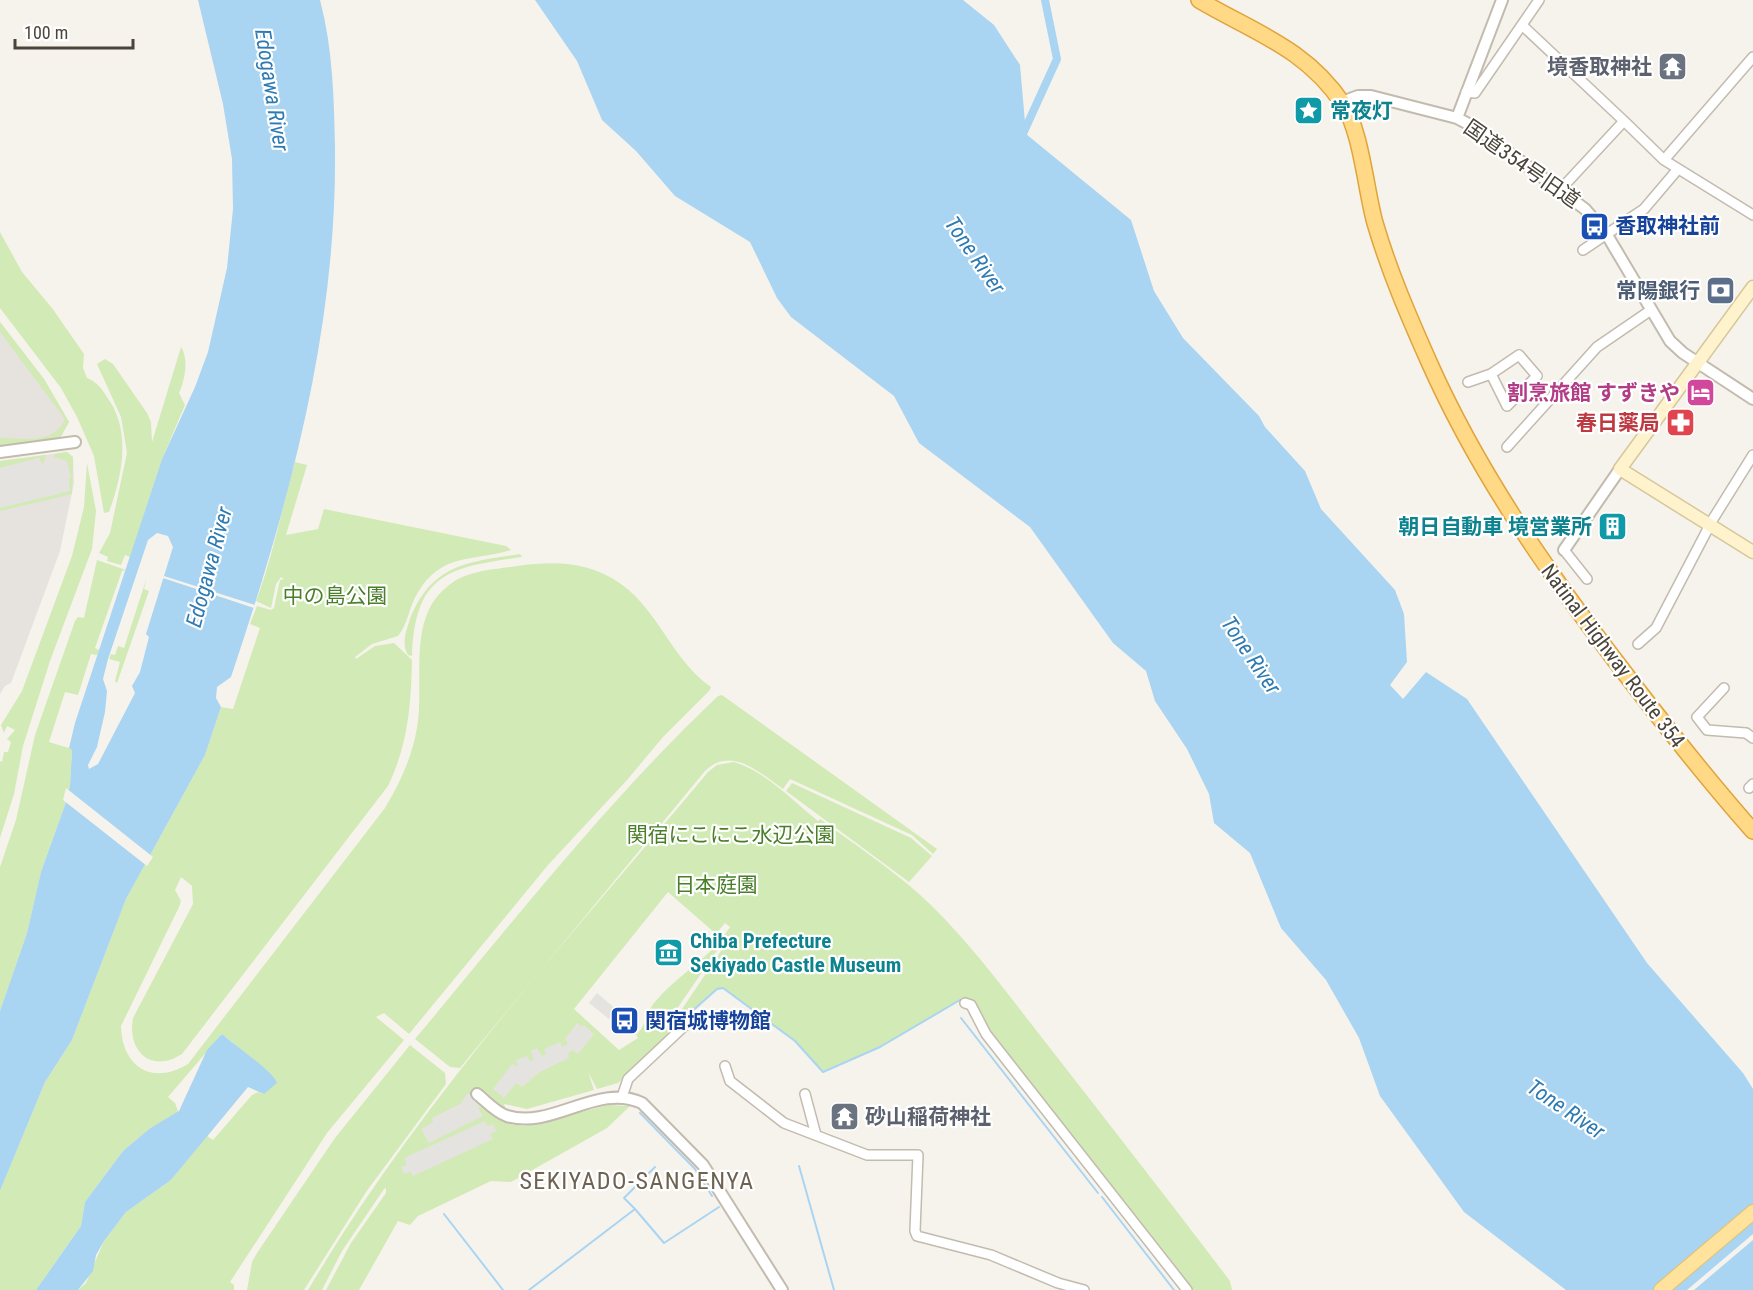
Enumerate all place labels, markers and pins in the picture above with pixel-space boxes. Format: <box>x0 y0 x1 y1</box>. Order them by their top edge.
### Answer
temple icon: 境香取神社 <box>1657 51 1689 83</box>
place label: 境香取神社 <box>1547 55 1652 79</box>
place icon: 常夜灯 <box>1293 95 1325 127</box>
place label: 常夜灯 <box>1330 99 1393 123</box>
bus stop icon: 香取神社前 <box>1578 210 1610 242</box>
place label: 香取神社前 <box>1615 214 1720 238</box>
bank icon: 常陽銀行 <box>1705 275 1737 307</box>
place label: 常陽銀行 <box>1616 279 1700 303</box>
hotel icon: 割烹旅館 すずきや <box>1685 377 1717 409</box>
place label: 割烹旅館 すずきや <box>1507 381 1680 405</box>
pharmacy icon: 春日薬局 <box>1665 407 1697 439</box>
place label: 春日薬局 <box>1576 411 1660 435</box>
building icon: 朝日自動車 境営業所 <box>1597 511 1629 543</box>
place label: 朝日自動車 境営業所 <box>1398 515 1592 539</box>
place label: Chiba Prefecture Sekiyado Castle Museum <box>690 929 901 977</box>
museum icon: Chiba Prefecture Sekiyado Castle Museum <box>653 937 685 969</box>
bus stop icon: 関宿城博物館 <box>608 1005 640 1037</box>
place label: 関宿城博物館 <box>645 1009 771 1033</box>
temple icon: 砂山稲荷神社 <box>828 1101 860 1133</box>
place label: 砂山稲荷神社 <box>865 1105 991 1129</box>

